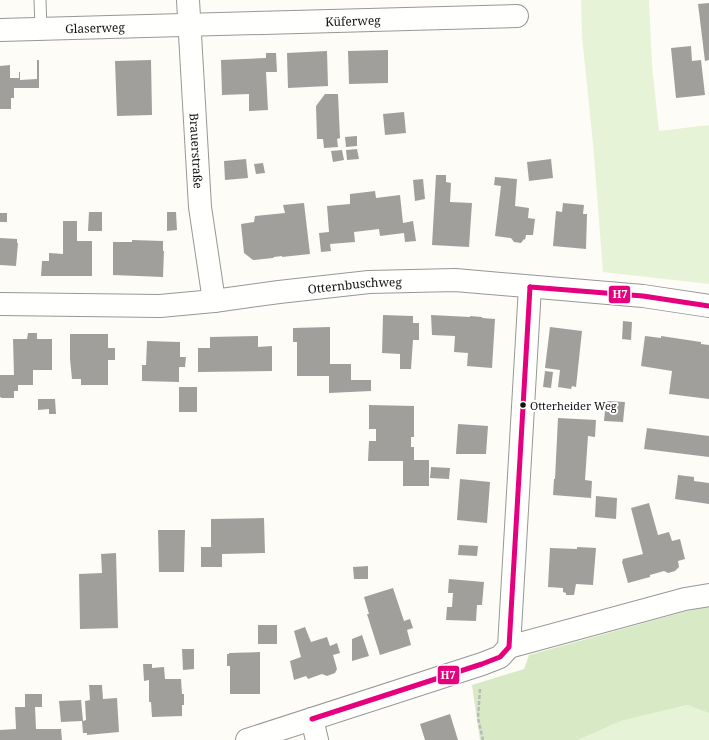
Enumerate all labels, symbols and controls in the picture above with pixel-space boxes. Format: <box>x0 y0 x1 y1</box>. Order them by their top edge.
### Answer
street label: Küferweg <box>325 11 381 30</box>
street label: Glaserweg <box>65 18 126 37</box>
street label: Brauerstraße <box>186 112 207 189</box>
street label: Otternbuschweg <box>307 273 403 297</box>
line badge: H7 <box>608 285 631 304</box>
text: H7 <box>612 286 628 301</box>
place label: Otterheider Weg <box>530 398 617 413</box>
marker: Otterheider Weg <box>518 400 528 410</box>
line badge: H7 <box>437 665 460 685</box>
text: H7 <box>440 667 456 682</box>

